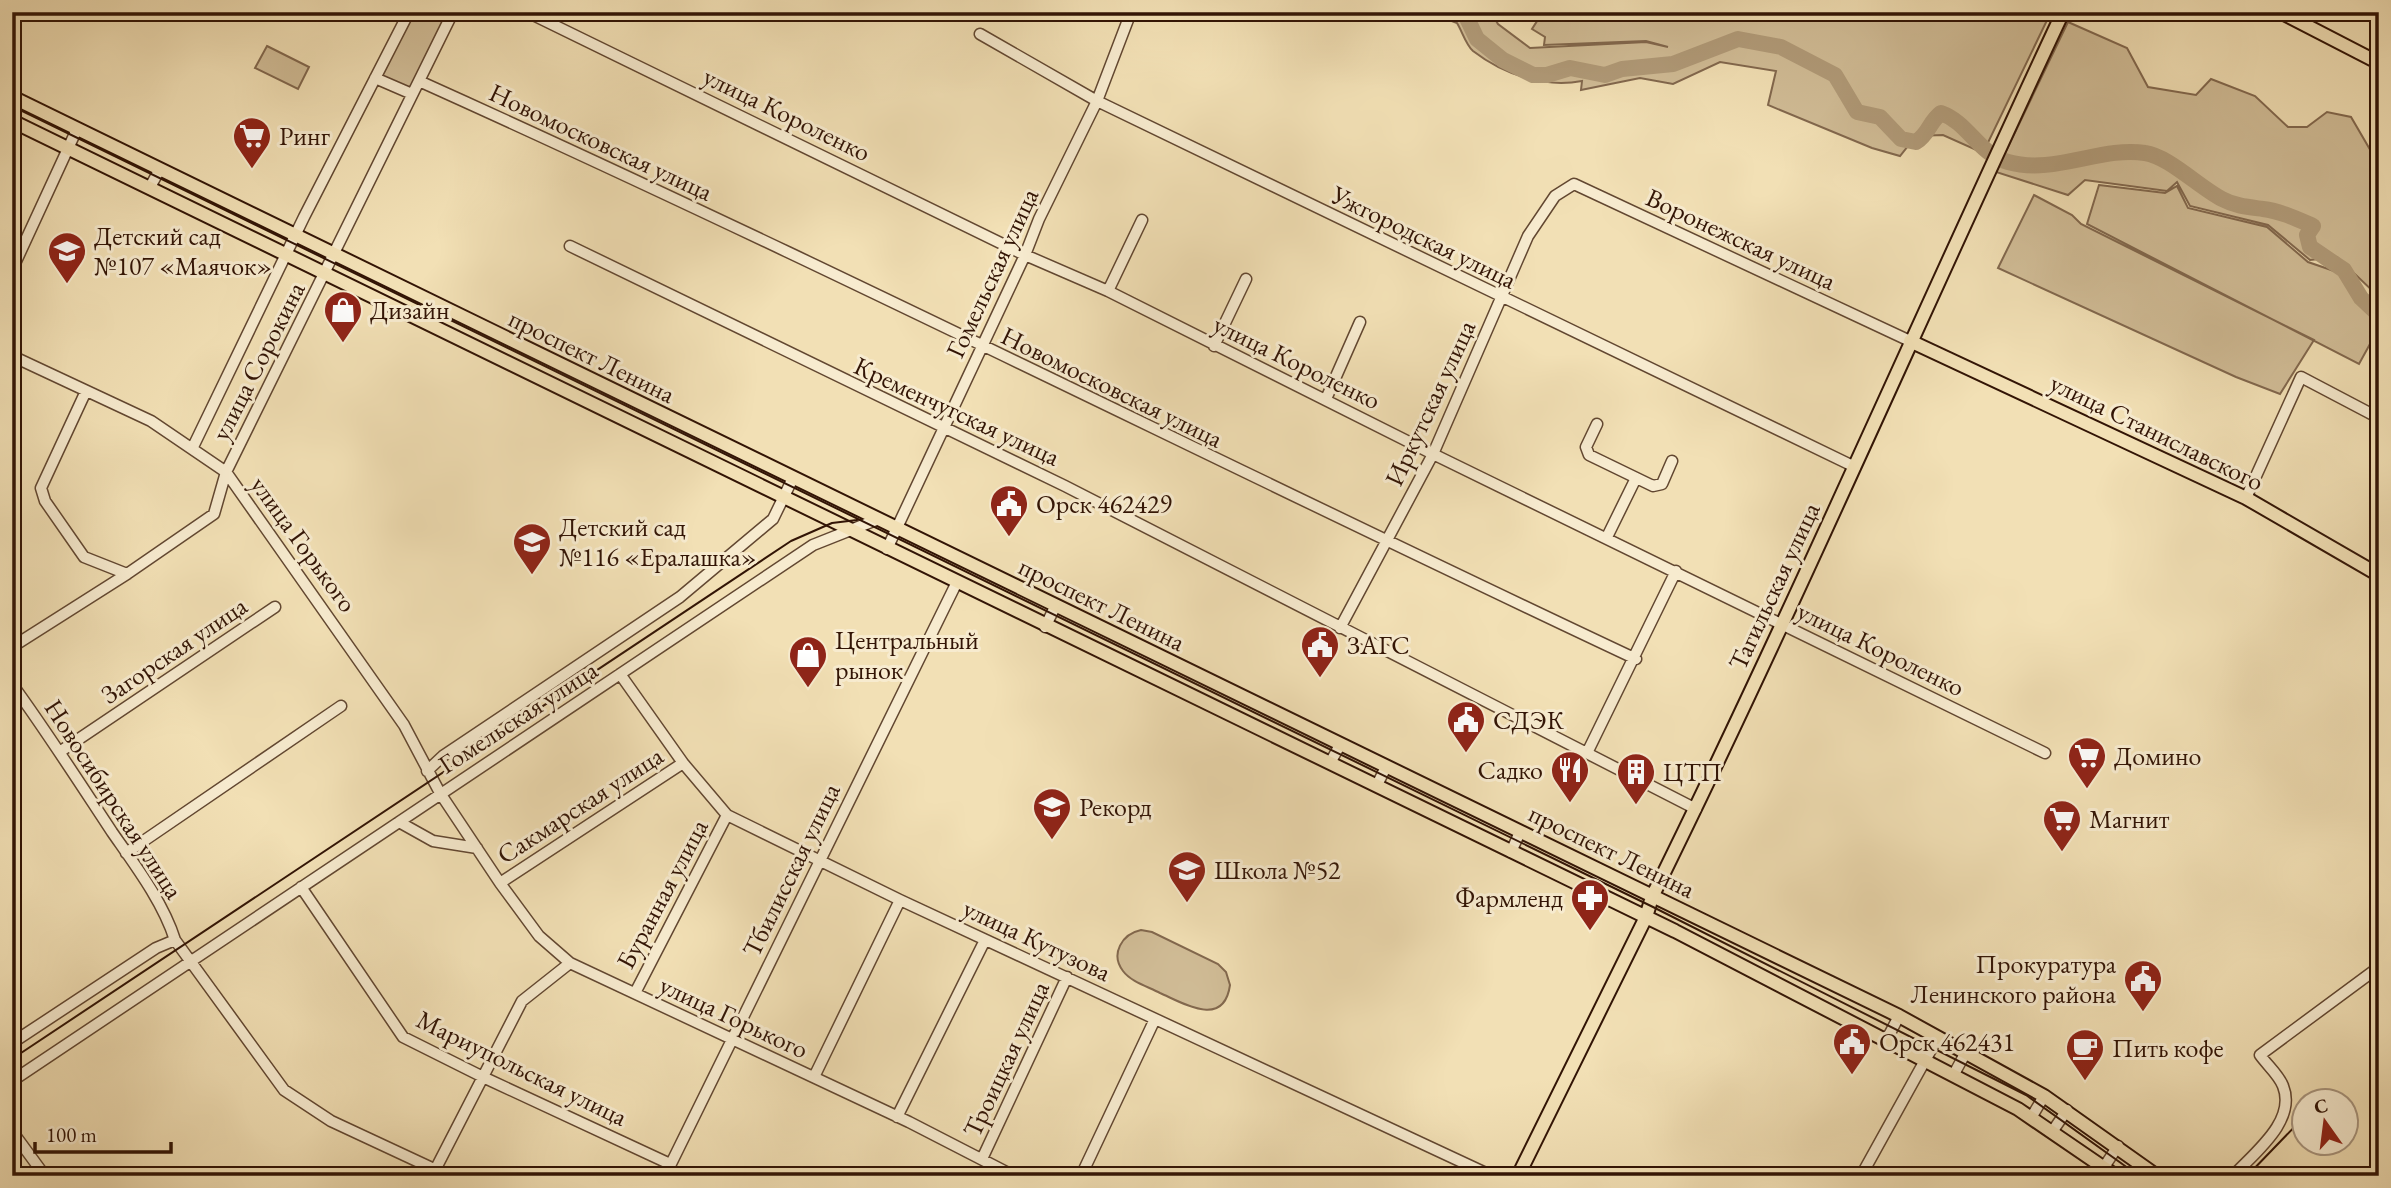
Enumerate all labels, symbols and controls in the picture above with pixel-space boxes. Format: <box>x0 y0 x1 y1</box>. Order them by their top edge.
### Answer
street label: улица Короленко <box>698 59 876 169</box>
street label: Новомосковская улица <box>484 75 719 209</box>
supermarket icon: Ринг <box>231 115 273 170</box>
place label: Ринг <box>279 119 330 153</box>
street label: Ужгородская улица <box>1325 177 1523 297</box>
street label: Воронежская улица <box>1641 180 1842 298</box>
street label: Гомельская улица <box>938 182 1046 363</box>
place label: Детский сад №107 «Маячок» <box>94 219 272 283</box>
school or university icon: Детский сад №107 «Маячок» <box>46 230 88 285</box>
street label: улица Сорокина <box>203 275 313 446</box>
shop icon: Дизайн <box>322 289 364 344</box>
place label: Дизайн <box>370 293 450 327</box>
street label: проспект Ленина <box>503 301 681 411</box>
street label: улица Короленко <box>1208 307 1386 417</box>
street label: Иркутская улица <box>1377 314 1483 491</box>
street label: Новомосковская улица <box>995 318 1229 456</box>
street label: Кременчугская улица <box>849 348 1066 474</box>
street label: улица Станиславского <box>2045 366 2269 498</box>
street label: улица Горького <box>243 469 365 619</box>
public building icon: Орск 462429 <box>988 483 1030 538</box>
place label: Орск 462429 <box>1036 487 1173 521</box>
street label: Тагильская улица <box>1720 496 1828 675</box>
place label: Детский сад №116 «Ералашка» <box>559 510 756 574</box>
school or university icon: Детский сад №116 «Ералашка» <box>511 521 553 576</box>
street label: проспект Ленина <box>1013 549 1191 659</box>
street label: Загорская улица <box>94 588 254 711</box>
street label: улица Короленко <box>1792 594 1970 704</box>
place label: Центральный рынок <box>835 623 979 687</box>
public building icon: ЗАГС <box>1299 624 1341 679</box>
place label: ЗАГС <box>1347 628 1410 662</box>
shop icon: Центральный рынок <box>787 634 829 689</box>
street label: Гомельская улица <box>432 653 605 781</box>
street label: Новосибирская улица <box>37 693 192 906</box>
public building icon: СДЭК <box>1445 699 1487 754</box>
place label: СДЭК <box>1493 703 1565 737</box>
supermarket icon: Домино <box>2066 735 2108 790</box>
street label: Сакмарская улица <box>490 738 670 871</box>
place label: Домино <box>2114 739 2201 773</box>
restaurant icon: Садко <box>1549 749 1591 804</box>
building icon: ЦТП <box>1615 751 1657 806</box>
place label: Садко <box>1478 753 1543 787</box>
place label: ЦТП <box>1663 755 1722 789</box>
street label: Тбилисская улица <box>734 777 848 962</box>
school or university icon: Рекорд <box>1031 786 1073 841</box>
place label: Рекорд <box>1079 790 1152 824</box>
street label: проспект Ленина <box>1523 796 1701 906</box>
supermarket icon: Магнит <box>2041 798 2083 853</box>
place label: Магнит <box>2089 802 2170 836</box>
street label: Буранная улица <box>608 813 716 975</box>
school or university icon: Школа №52 <box>1166 849 1208 904</box>
place label: Школа №52 <box>1214 853 1341 887</box>
pharmacy icon: Фармленд <box>1569 877 1611 932</box>
place label: Фармленд <box>1455 881 1563 915</box>
street label: улица Кутузова <box>958 891 1117 989</box>
place label: Прокуратура Ленинского района <box>1910 947 2117 1011</box>
public building icon: Прокуратура Ленинского района <box>2122 958 2164 1013</box>
street label: улица Горького <box>654 968 814 1066</box>
street label: Троицкая улица <box>955 975 1057 1142</box>
street label: Мариупольская улица <box>411 1002 634 1134</box>
public building icon: Орск 462431 <box>1831 1021 1873 1076</box>
place label: Орск 462431 <box>1879 1025 2015 1059</box>
cafe icon: Пить кофе <box>2064 1027 2106 1082</box>
place label: Пить кофе <box>2112 1031 2224 1065</box>
north arrow <box>2290 1086 2360 1156</box>
text: С <box>2311 1092 2331 1120</box>
scale bar <box>35 1111 172 1155</box>
text: 100 m <box>46 1121 97 1148</box>

